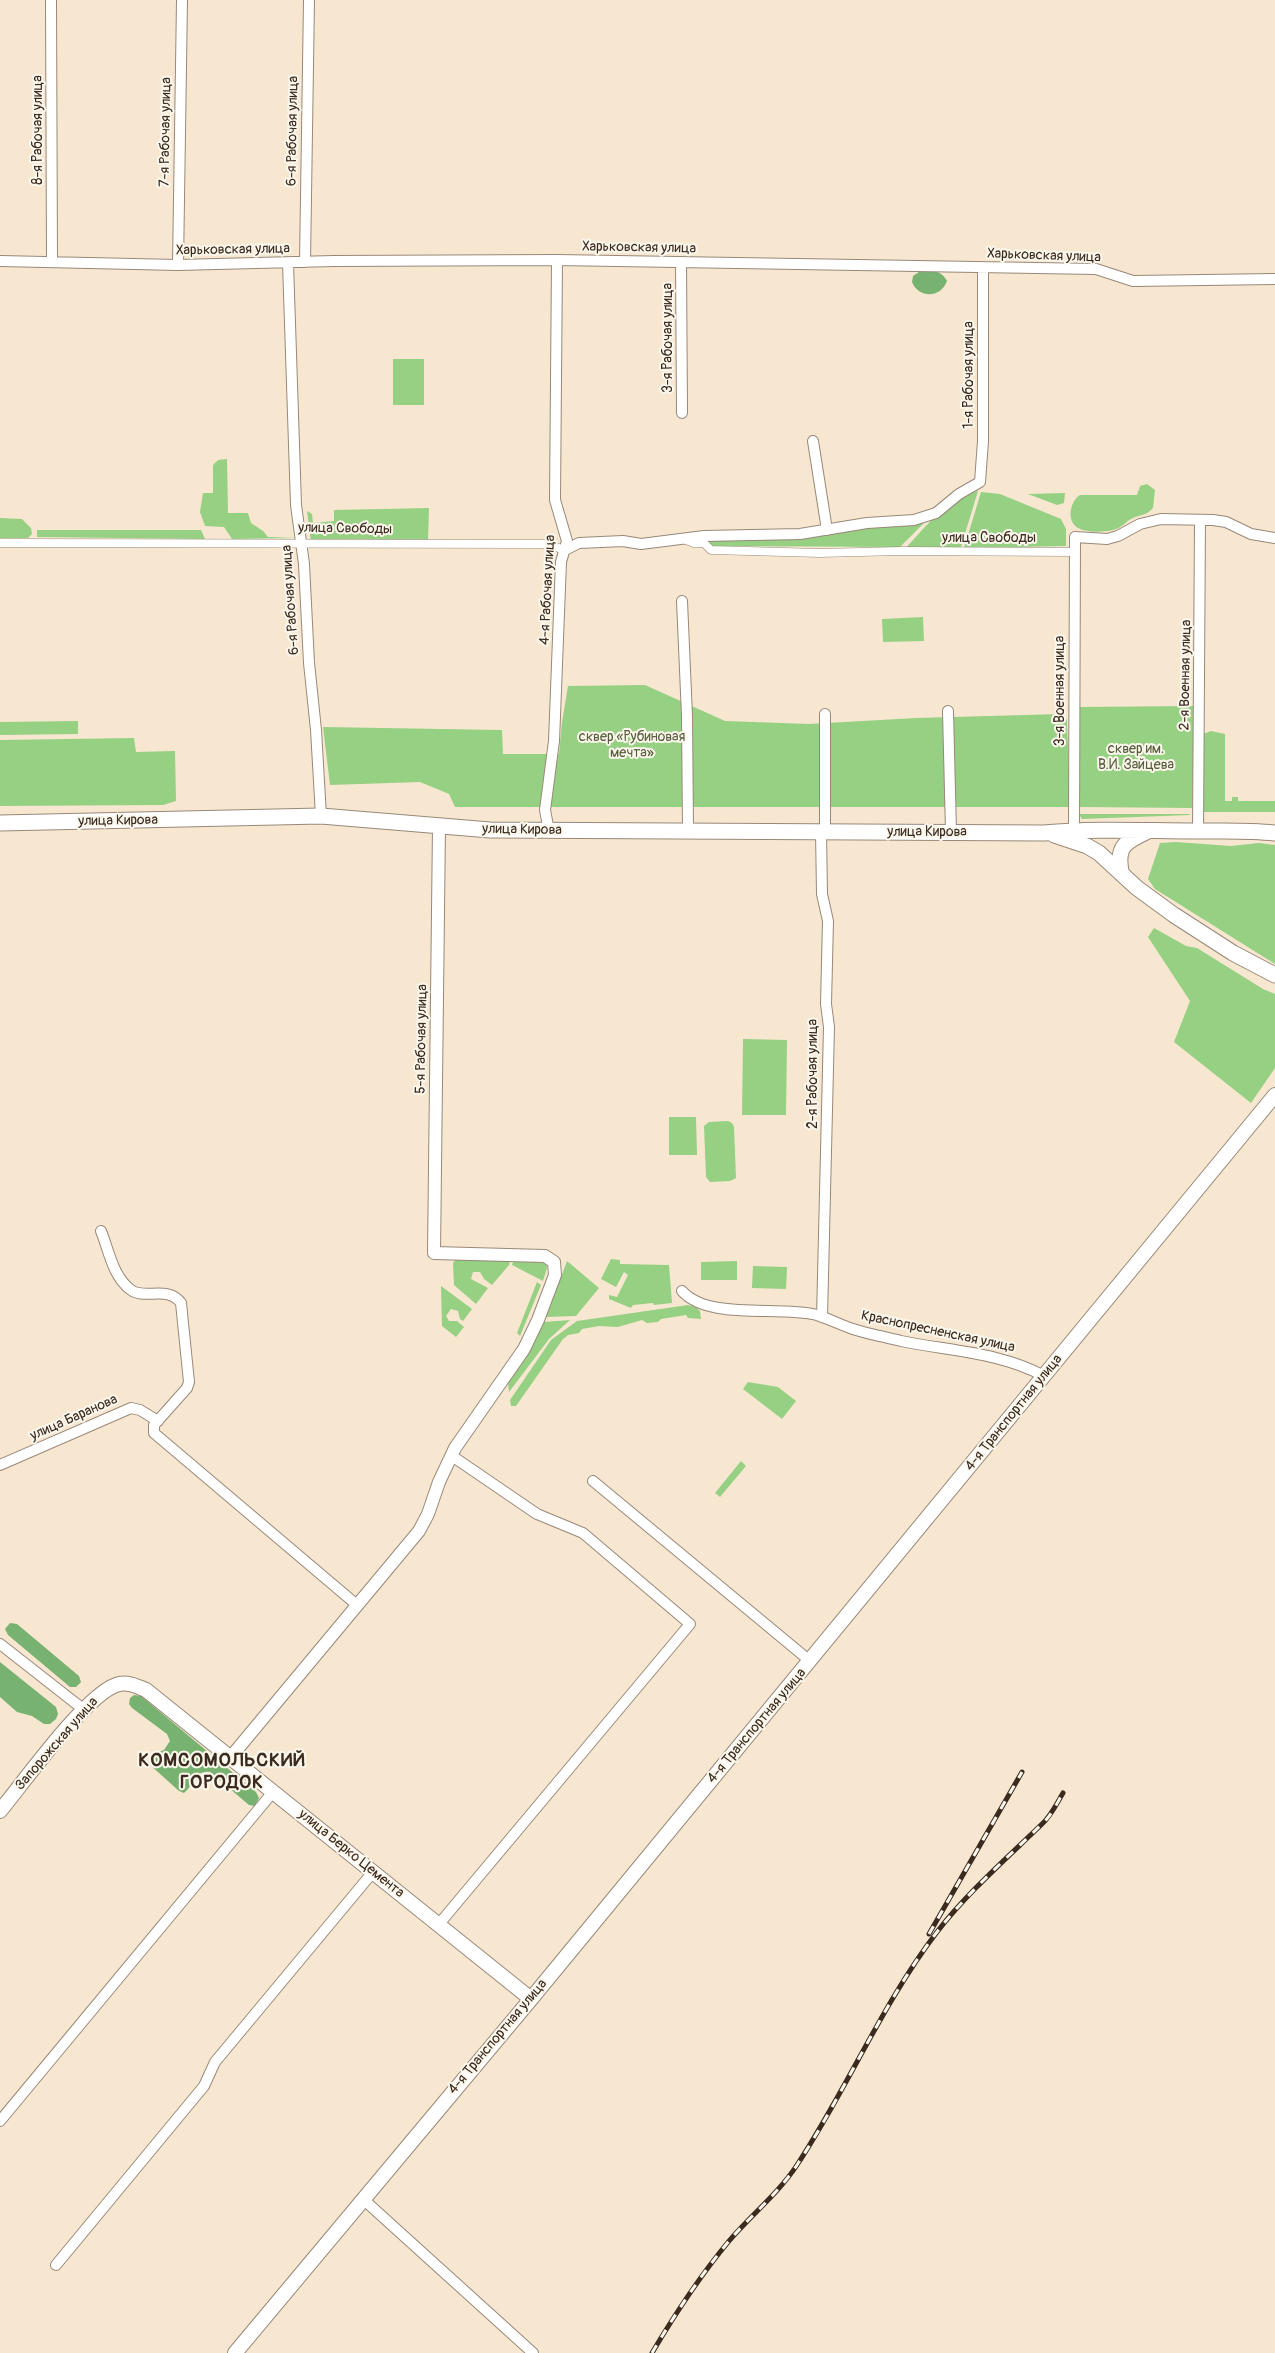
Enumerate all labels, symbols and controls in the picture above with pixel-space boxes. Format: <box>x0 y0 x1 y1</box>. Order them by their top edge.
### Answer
street label: 8-я Рабочая улица <box>30 75 46 185</box>
street label: 6-я Рабочая улица <box>284 76 302 186</box>
street label: 7-я Рабочая улица <box>157 77 175 187</box>
street label: Харьковская улица <box>582 239 696 257</box>
street label: Харьковская улица <box>176 241 290 259</box>
street label: Харьковская улица <box>987 246 1101 266</box>
street label: 3-я Рабочая улица <box>660 283 676 393</box>
street label: 1-я Рабочая улица <box>961 321 977 429</box>
street label: улица Свободы <box>298 520 392 538</box>
street label: улица Свободы <box>942 530 1036 546</box>
street label: 4-я Рабочая улица <box>537 534 559 646</box>
street label: 6-я Рабочая улица <box>279 544 303 656</box>
street label: 2-я Военная улица <box>1177 620 1195 730</box>
street label: 3-я Военная улица <box>1052 636 1068 746</box>
park label: сквер «Рубиновая мечта» <box>579 729 685 762</box>
park label: сквер им. В.И. Зайцева <box>1098 741 1174 774</box>
street label: улица Кирова <box>78 812 158 830</box>
street label: улица Кирова <box>482 821 562 839</box>
street label: улица Кирова <box>887 824 967 840</box>
street label: 5-я Рабочая улица <box>413 984 431 1094</box>
street label: 2-я Рабочая улица <box>805 1019 821 1129</box>
street label: Краснопресненская улица <box>860 1307 1016 1357</box>
street label: 4-я Транспортная улица <box>962 1351 1066 1475</box>
street label: улица Баранова <box>28 1391 120 1445</box>
street label: 4-я Транспортная улица <box>704 1665 810 1787</box>
street label: Запорожская улица <box>12 1694 102 1794</box>
district label: КОМСОМОЛЬСКИЙ ГОРОДОК <box>137 1750 307 1794</box>
street label: улица Берко Цемента <box>295 1806 407 1902</box>
street label: 4-я Транспортная улица <box>445 1976 551 2098</box>

